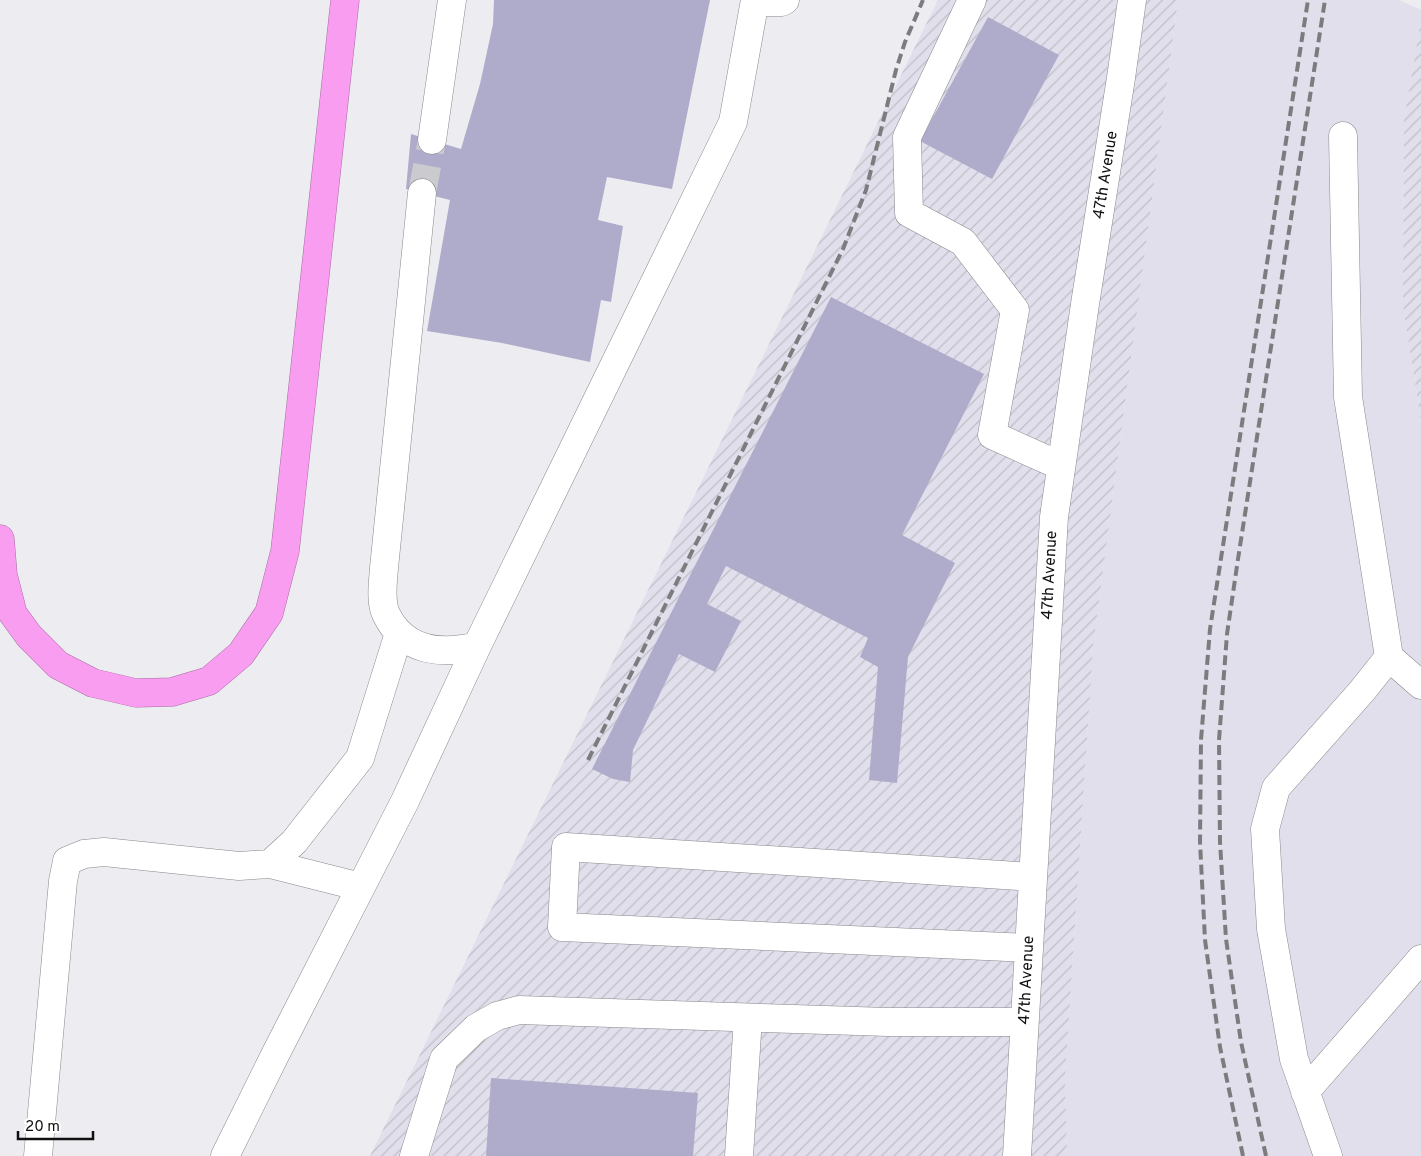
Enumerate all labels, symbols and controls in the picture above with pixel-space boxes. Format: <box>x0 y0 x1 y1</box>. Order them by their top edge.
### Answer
street label: 47th Avenue <box>1089 129 1123 221</box>
street label: 47th Avenue <box>1038 530 1062 620</box>
street label: 47th Avenue <box>1015 935 1039 1025</box>
scale bar <box>18 1108 92 1140</box>
text: 20 m <box>25 1118 60 1137</box>

